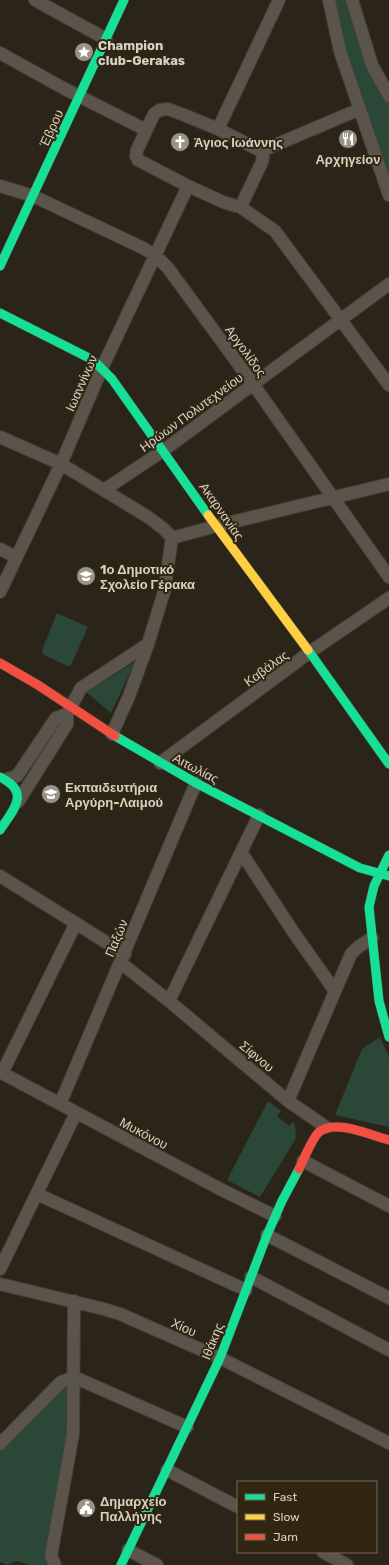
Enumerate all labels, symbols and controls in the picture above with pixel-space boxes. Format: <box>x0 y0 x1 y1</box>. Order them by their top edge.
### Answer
place label: Champion club-Gerakas <box>98 38 185 68</box>
place icon: Champion club-Gerakas <box>73 41 95 63</box>
street label: Έβρου <box>36 107 67 150</box>
restaurant icon: Αρχηγείον <box>337 128 359 150</box>
church icon: Άγιος Ιωάννης <box>169 131 191 153</box>
place label: Άγιος Ιωάννης <box>194 135 283 150</box>
place label: Αρχηγείον <box>315 152 381 167</box>
street label: Αργολίδος <box>222 323 269 380</box>
street label: Ιωαννίνων <box>62 353 101 414</box>
street label: Ηρώων Πολυτεχνείου <box>137 370 246 455</box>
street label: Ακαρνανίας <box>196 479 247 543</box>
place label: 1ο Δημοτικό Σχολείο Γέρακα <box>100 562 195 592</box>
school or university icon: 1ο Δημοτικό Σχολείο Γέρακα <box>75 565 97 587</box>
street label: Καβάλας <box>241 647 291 689</box>
street label: Αιτωλίας <box>170 750 221 787</box>
place label: Εκπαιδευτήρια Αργύρη-Λαιμού <box>65 780 164 810</box>
school or university icon: Εκπαιδευτήρια Αργύρη-Λαιμού <box>40 783 62 805</box>
street label: Παξών <box>102 917 131 959</box>
street label: Σίφνου <box>236 1038 277 1075</box>
street label: Μυκόνου <box>117 1115 170 1152</box>
street label: Χίου <box>169 1315 199 1340</box>
street label: Ιθάκης <box>198 1321 227 1362</box>
legend <box>237 1481 377 1553</box>
text: Fast <box>273 1490 297 1504</box>
place label: Δημαρχείο Παλλήνης <box>100 1494 167 1524</box>
public building icon: Δημαρχείο Παλλήνης <box>75 1497 97 1519</box>
text: Slow <box>273 1510 300 1524</box>
text: Jam <box>273 1530 298 1544</box>

